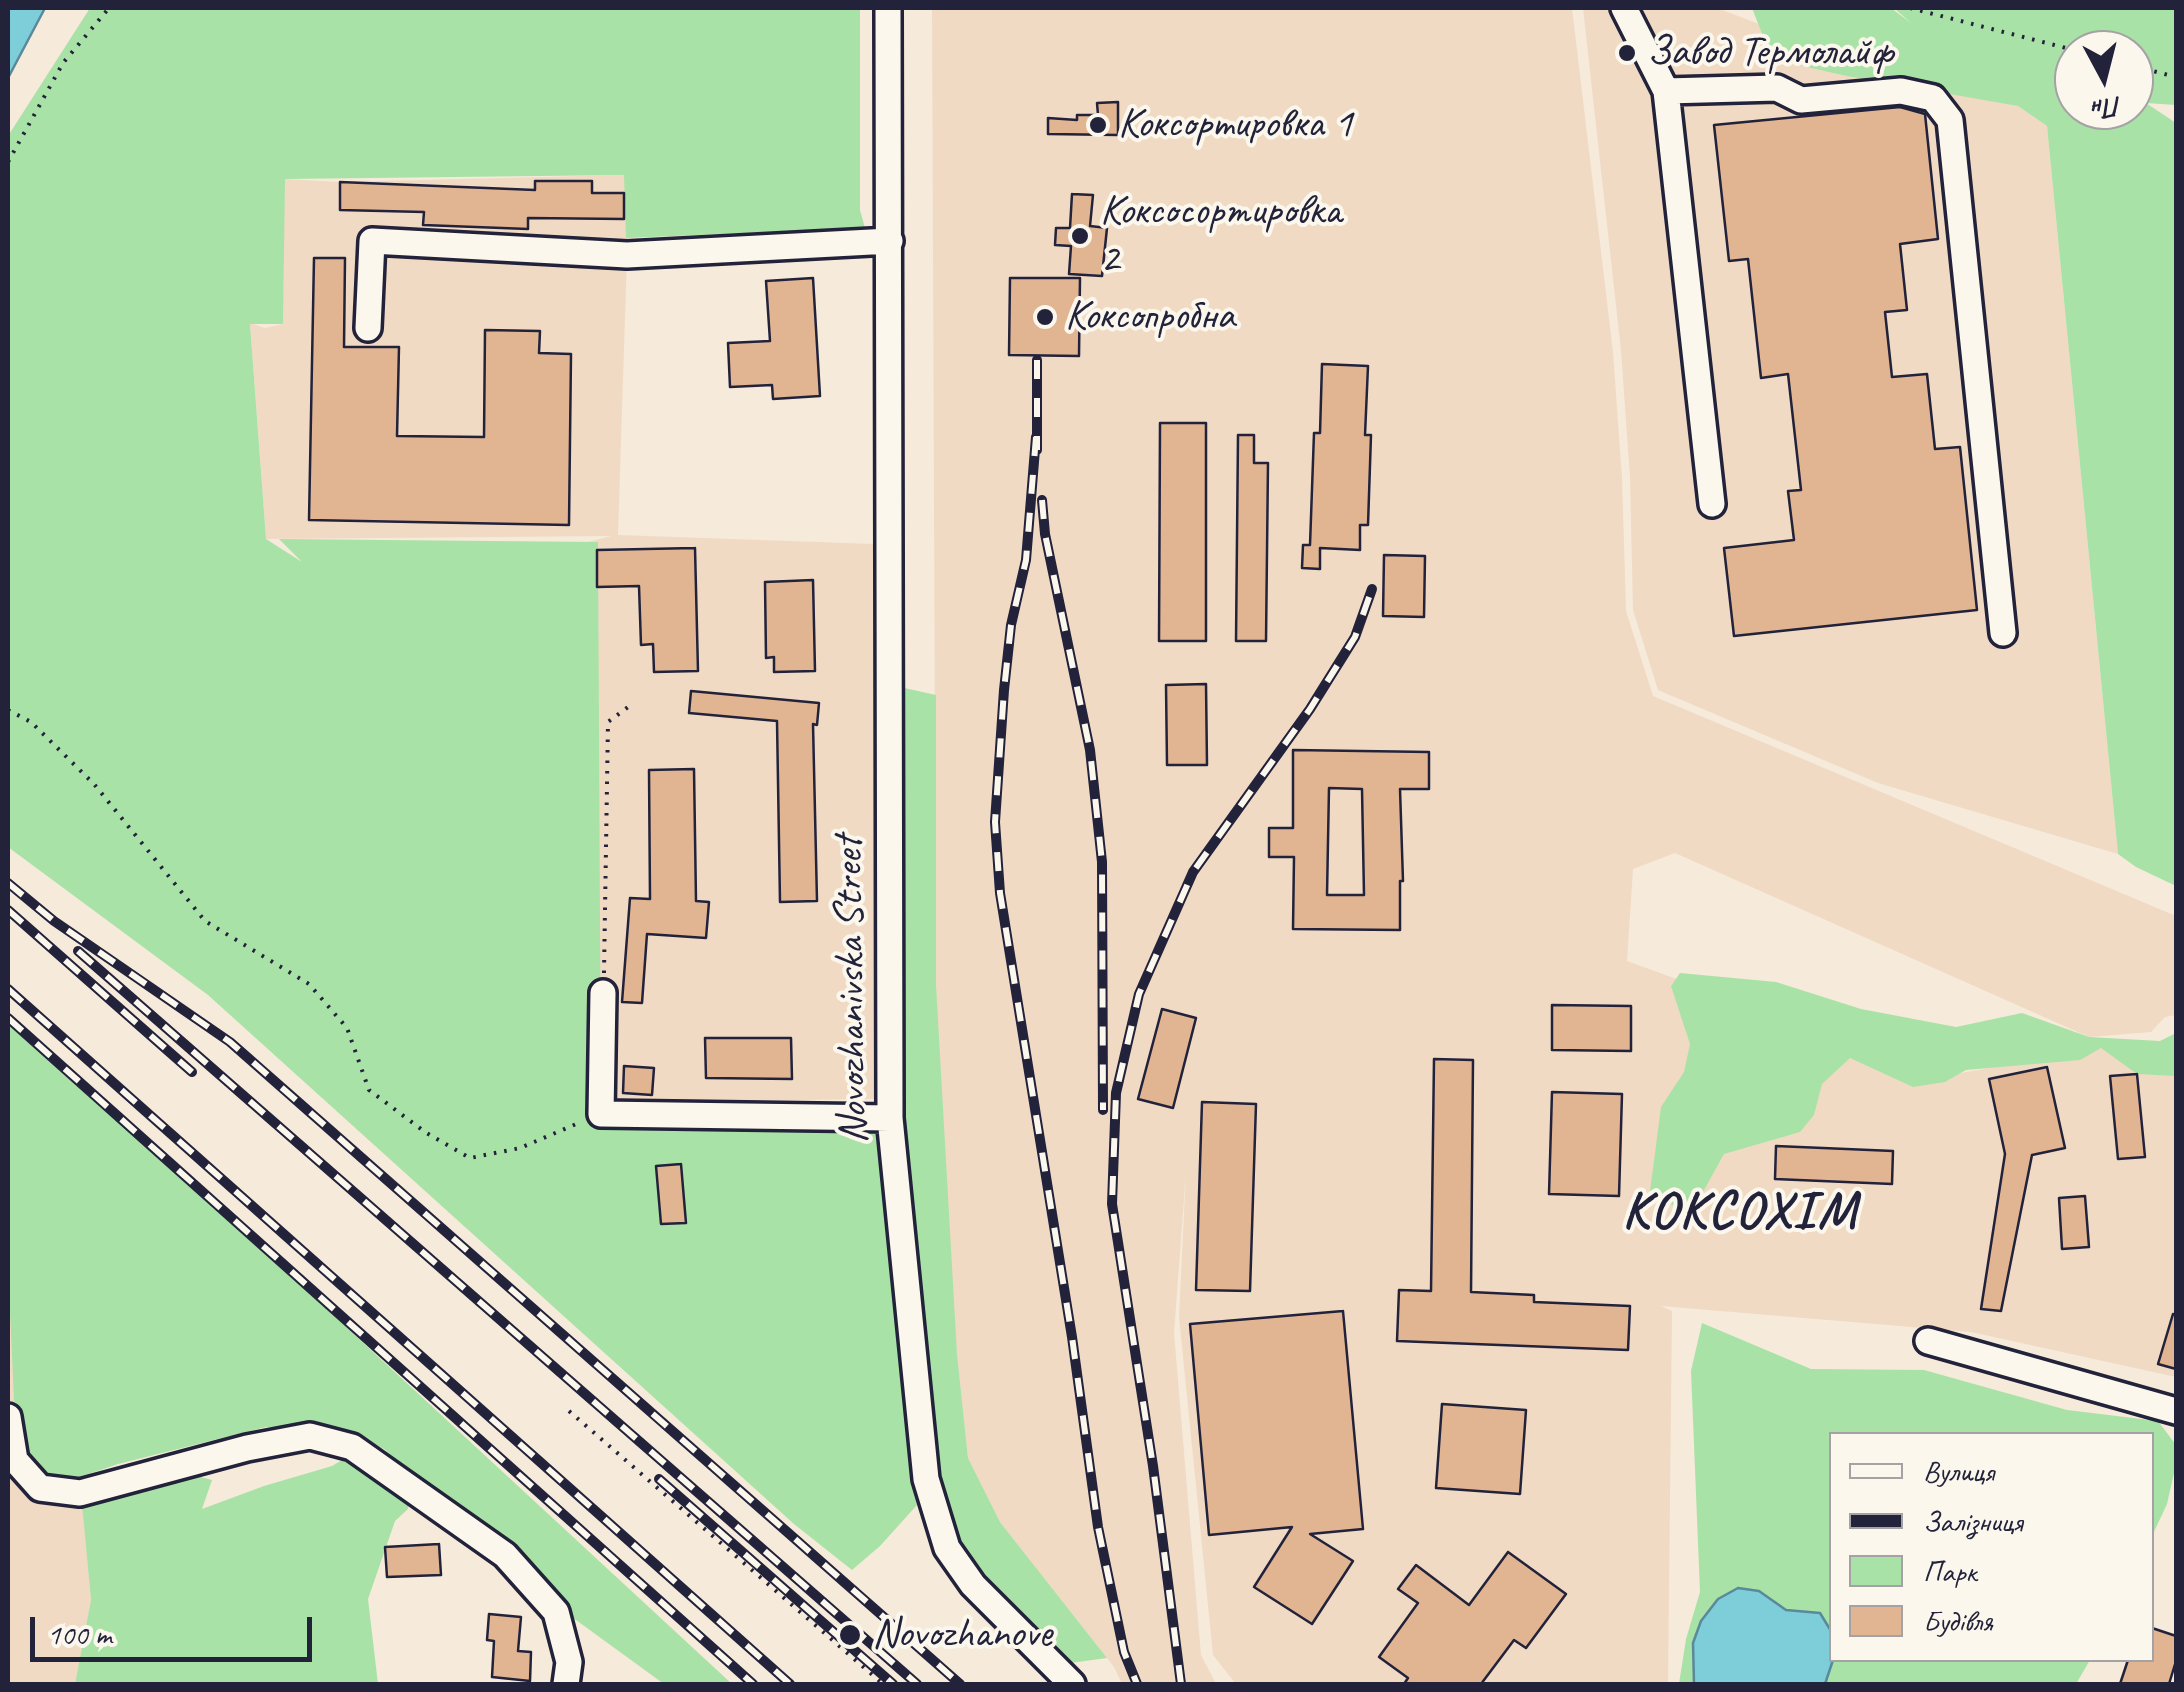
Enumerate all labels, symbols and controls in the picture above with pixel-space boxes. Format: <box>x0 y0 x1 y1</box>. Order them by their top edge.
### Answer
place label: Завод Термолайф <box>1647 28 1893 78</box>
north arrow <box>2054 30 2154 130</box>
marker: Завод Термолайф <box>1616 42 1638 64</box>
text: Пн <box>2091 89 2124 127</box>
place label: Коксортировка 1 <box>1118 100 1353 150</box>
marker: Коксортировка 1 <box>1087 114 1109 136</box>
place label: Коксосортировка 2 <box>1100 187 1341 286</box>
marker: Коксосортировка 2 <box>1069 225 1091 247</box>
place label: Коксопробна <box>1065 292 1235 342</box>
marker: Коксопробна <box>1034 306 1056 328</box>
street label: Novozhanivska Street <box>824 836 880 1144</box>
district label: КОКСОХІМ <box>1618 1182 1862 1244</box>
legend <box>1829 1432 2154 1662</box>
text: Вулиця <box>1923 1452 1994 1490</box>
text: Залізниця <box>1923 1502 2022 1540</box>
text: Парк <box>1923 1552 1977 1590</box>
scale bar <box>35 1597 318 1659</box>
text: Будівля <box>1923 1602 1993 1640</box>
place label: Novozhanove <box>872 1610 1052 1660</box>
text: 100 m <box>47 1615 112 1653</box>
marker: Novozhanove <box>837 1622 863 1648</box>

